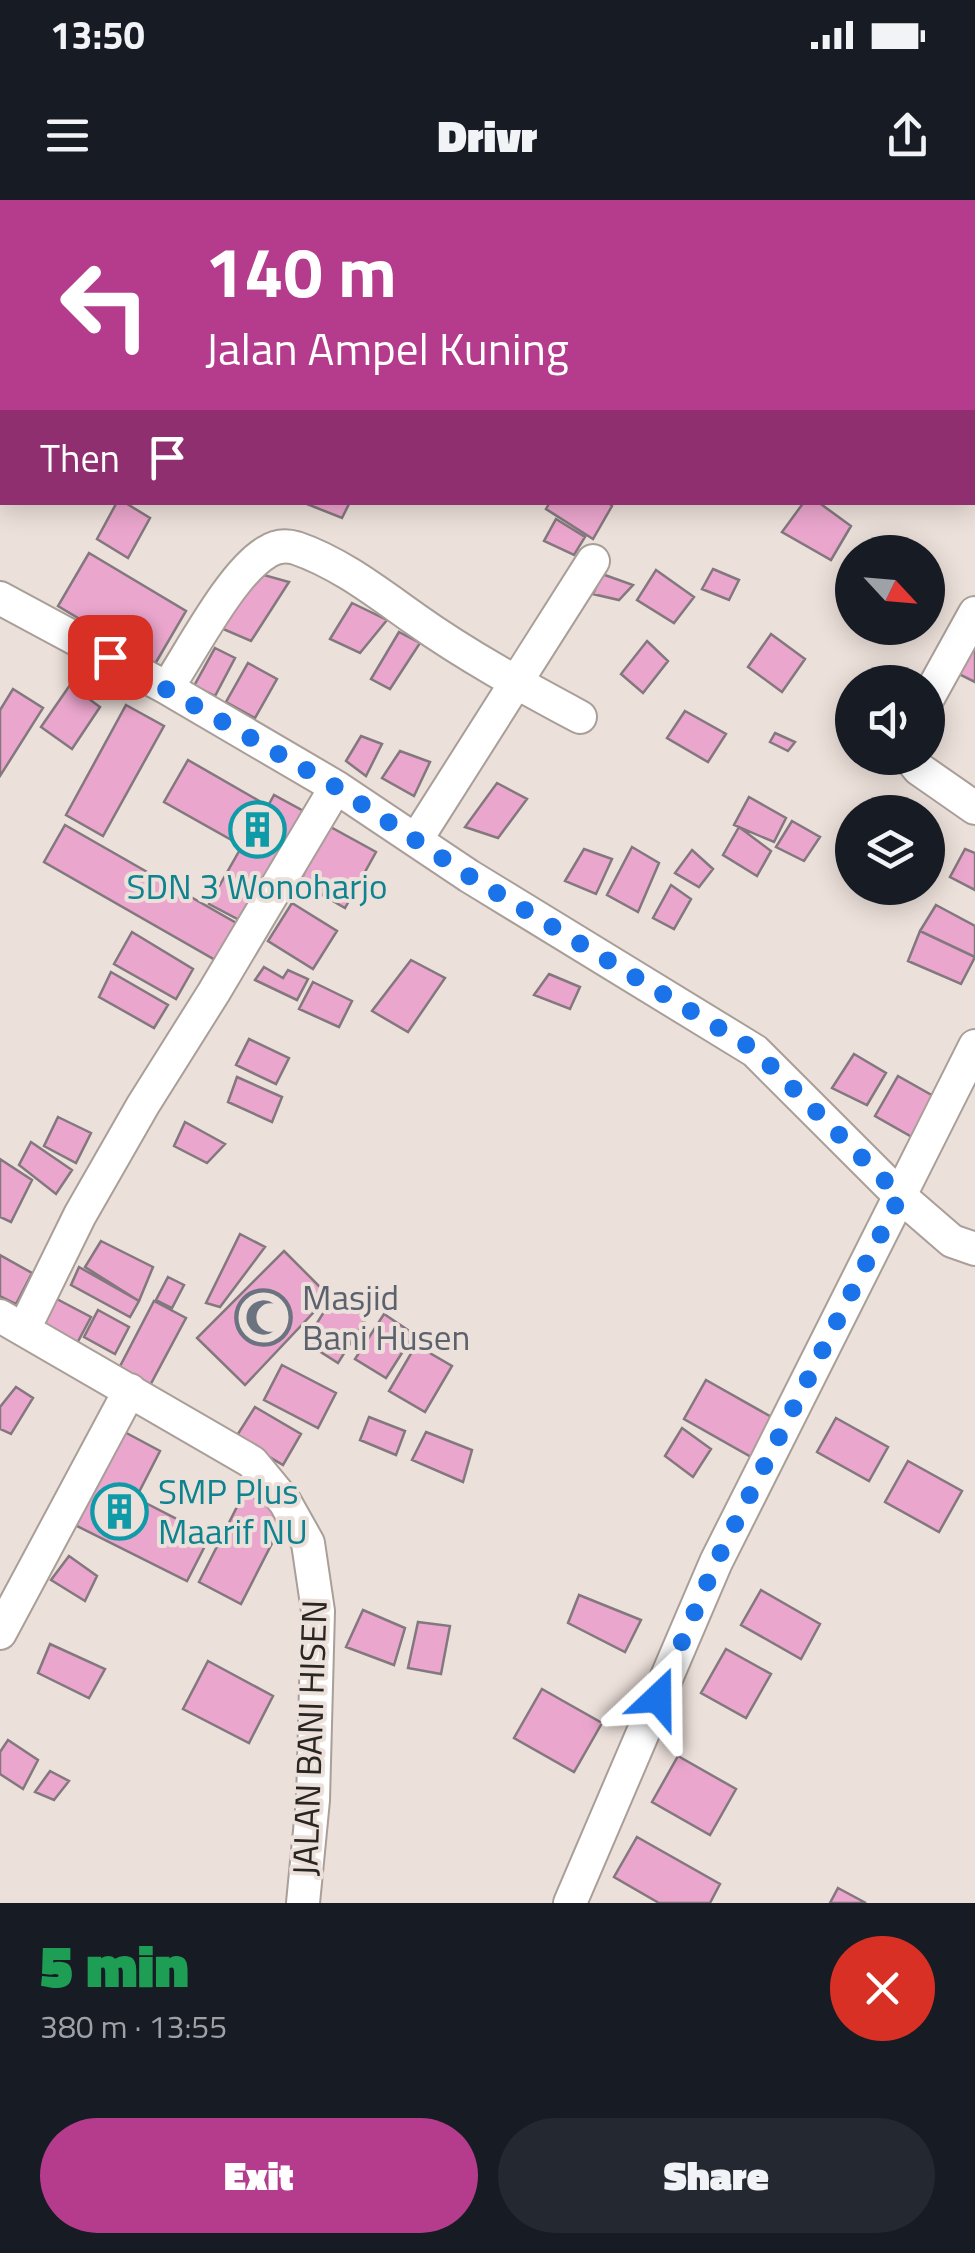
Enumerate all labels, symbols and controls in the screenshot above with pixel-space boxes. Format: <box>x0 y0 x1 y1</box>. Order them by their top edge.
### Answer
text: 13:50 <box>50 6 145 64</box>
text: Drivr <box>438 101 537 169</box>
icon: menu <box>40 108 95 163</box>
icon: share <box>880 108 935 163</box>
text: 140 m <box>205 218 397 324</box>
icon: left <box>40 240 170 370</box>
text: Jalan Ampel Kuning <box>205 314 569 382</box>
text: Then <box>40 429 120 487</box>
icon: arrive <box>140 430 195 485</box>
north arrow <box>835 535 945 645</box>
map controls <box>835 535 945 905</box>
pin <box>68 615 153 700</box>
icon: arrive <box>83 630 138 685</box>
button: sound <box>835 665 945 775</box>
button: layers <box>835 795 945 905</box>
building icon: SDN 3 Wonoharjo <box>227 800 287 860</box>
place label: SDN 3 Wonoharjo <box>127 859 387 913</box>
place label: Masjid Bani Husen <box>302 1270 470 1364</box>
mosque icon: Masjid Bani Husen <box>233 1287 293 1347</box>
place label: SMP Plus Maarif NU <box>158 1464 308 1558</box>
building icon: SMP Plus Maarif NU <box>89 1481 149 1541</box>
street label: JALAN BANI HISEN <box>277 1599 341 1877</box>
position arrow <box>606 1646 710 1750</box>
text: 5 min <box>40 1919 189 2010</box>
button: close <box>830 1936 935 2041</box>
text: 380 m · 13:55 <box>40 2002 227 2050</box>
button: Exit <box>40 2118 478 2233</box>
button: Share <box>498 2118 935 2233</box>

